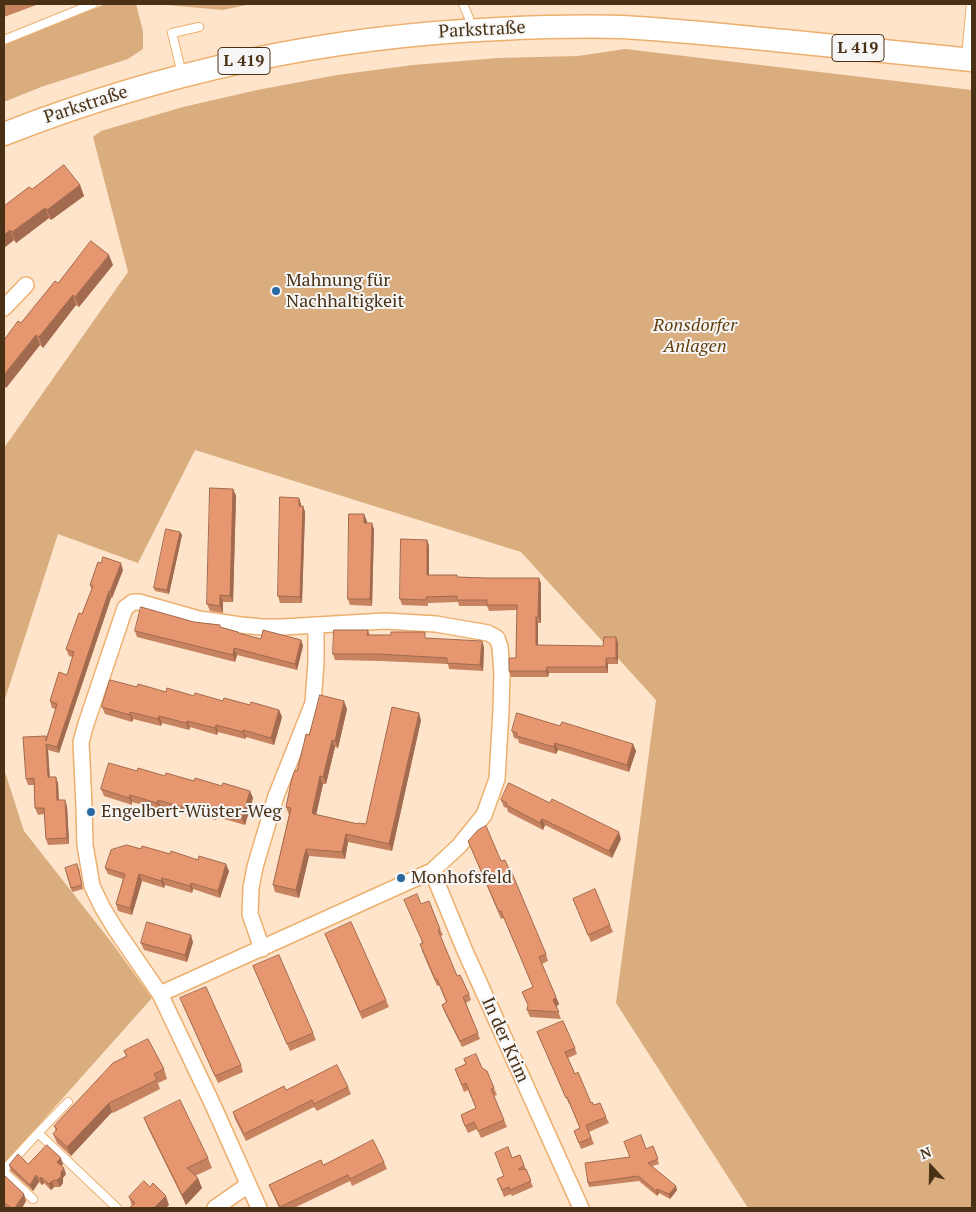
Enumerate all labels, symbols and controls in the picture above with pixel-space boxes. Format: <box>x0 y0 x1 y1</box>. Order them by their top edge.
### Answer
street label: Parkstraße <box>438 17 526 43</box>
road number: L 419 <box>832 34 884 62</box>
road number: L 419 <box>218 48 270 74</box>
street label: Parkstraße <box>41 81 131 129</box>
place label: Mahnung für Nachhaltigkeit <box>286 270 404 312</box>
marker: Mahnung für Nachhaltigkeit <box>270 285 282 297</box>
park label: Ronsdorfer Anlagen <box>653 315 737 358</box>
place label: Engelbert-Wüster-Weg <box>101 801 282 823</box>
marker: Engelbert-Wüster-Weg <box>85 806 97 818</box>
place label: Monhofsfeld <box>411 867 512 889</box>
marker: Monhofsfeld <box>395 872 407 884</box>
street label: In der Krim <box>477 994 533 1086</box>
north arrow <box>906 1142 956 1192</box>
text: N <box>917 1142 934 1163</box>

